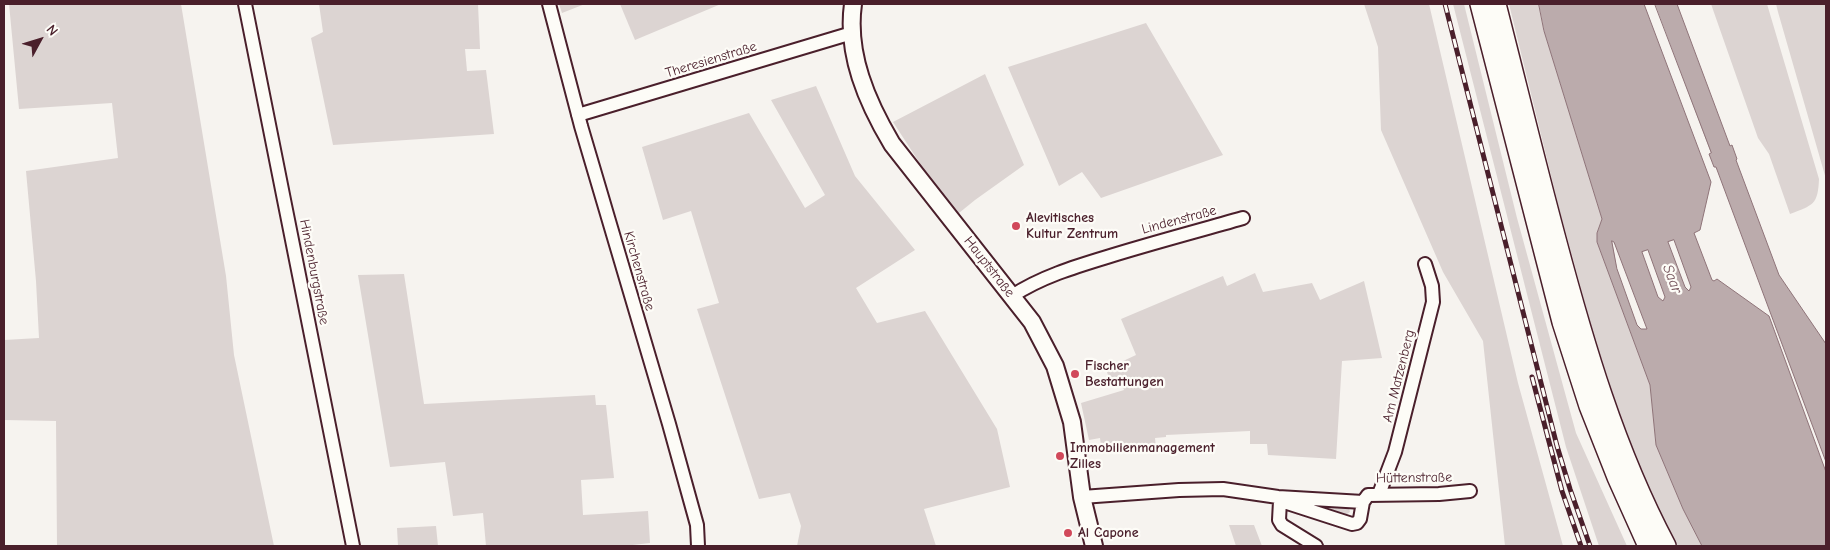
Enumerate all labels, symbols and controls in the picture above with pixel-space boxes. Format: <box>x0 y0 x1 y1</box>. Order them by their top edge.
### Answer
north arrow <box>15 15 65 65</box>
text: N <box>43 21 62 39</box>
street label: Theresienstraße <box>663 38 759 82</box>
street label: Lindenstraße <box>1140 202 1218 238</box>
place label: Alevitisches Kultur Zentrum <box>1026 210 1118 242</box>
street label: Hindenburgstraße <box>296 218 332 326</box>
marker: Alevitisches Kultur Zentrum <box>1010 220 1022 232</box>
street label: Kirchenstraße <box>620 229 658 313</box>
street label: Hauptstraße <box>960 233 1018 301</box>
water label: Saar <box>1658 262 1686 296</box>
street label: Am Matzenberg <box>1379 328 1419 424</box>
place label: Fischer Bestattungen <box>1085 358 1164 391</box>
marker: Fischer Bestattungen <box>1069 368 1081 380</box>
place label: Immobilienmanagement Zilles <box>1070 440 1215 472</box>
marker: Immobilienmanagement Zilles <box>1054 450 1066 462</box>
street label: Hüttenstraße <box>1376 469 1452 487</box>
place label: Al Capone <box>1078 525 1139 541</box>
marker: Al Capone <box>1062 527 1074 539</box>

